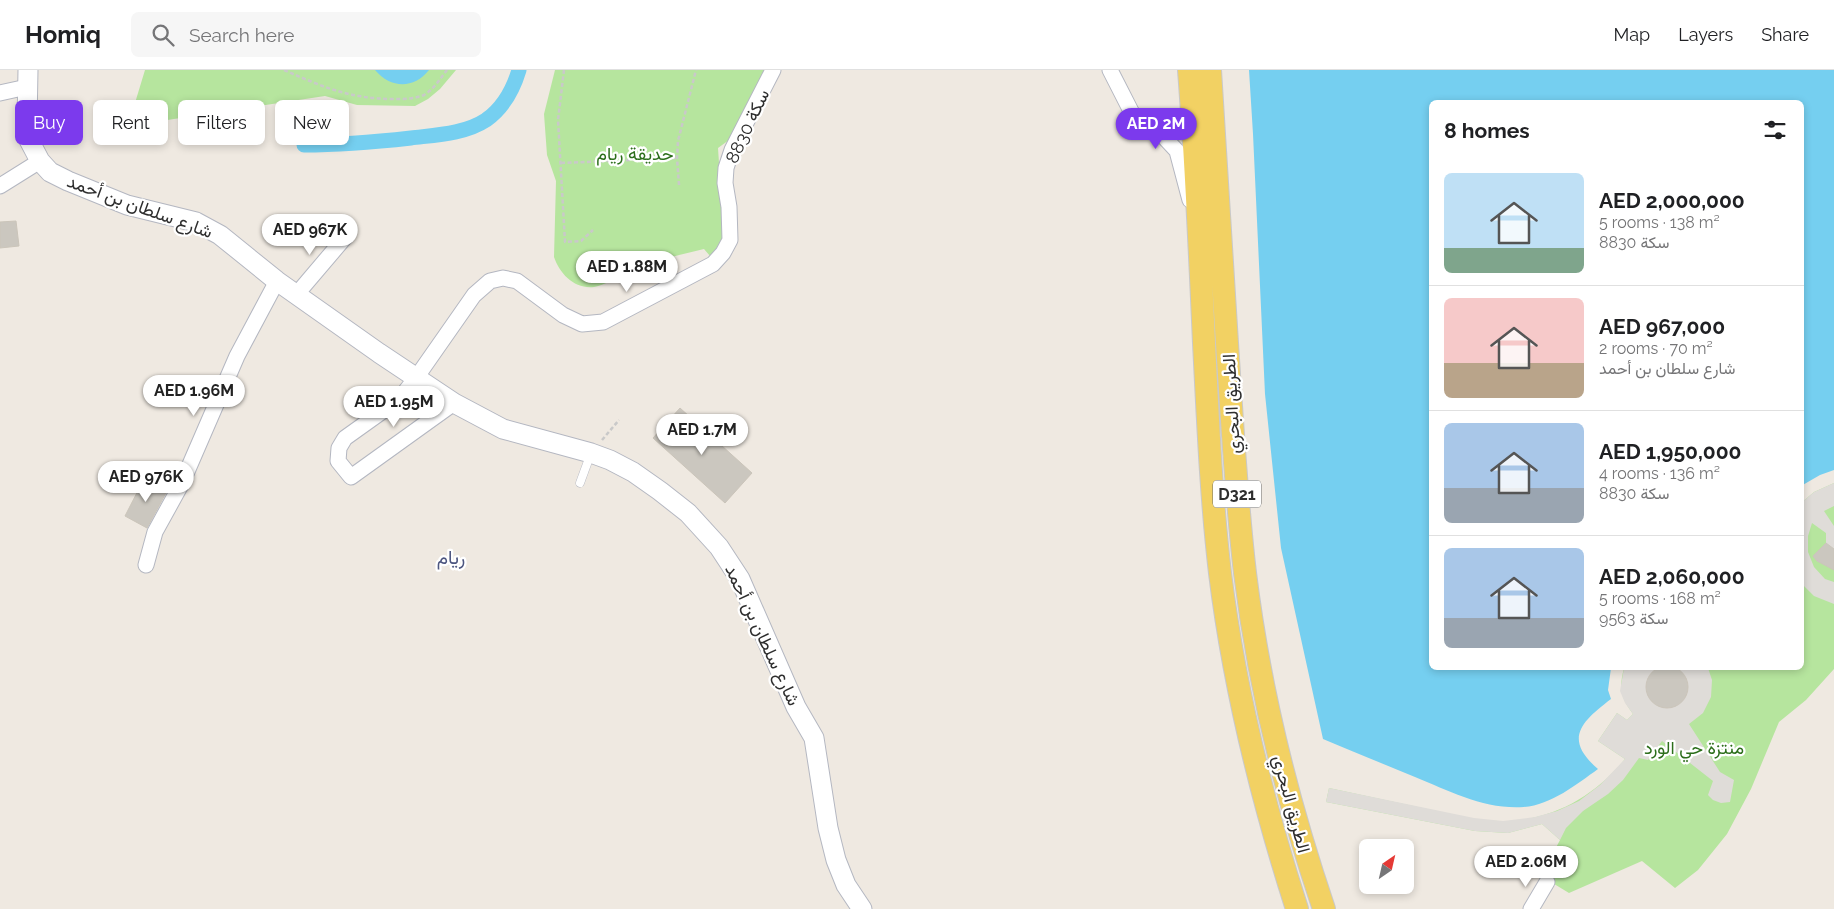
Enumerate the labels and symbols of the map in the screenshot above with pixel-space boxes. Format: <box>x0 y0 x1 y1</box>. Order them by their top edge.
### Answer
street label: سكة 8830 <box>721 86 773 166</box>
pin: AED 2M <box>1115 108 1197 150</box>
park label: حديقة ريام <box>596 143 674 166</box>
street label: شارع سلطان بن أحمد <box>64 170 216 244</box>
pin: AED 967K <box>258 214 362 256</box>
pin: AED 1.88M <box>570 250 684 293</box>
street label: الطريق البحري <box>1218 353 1249 455</box>
pin: AED 1.96M <box>137 374 251 417</box>
pin: AED 1.95M <box>337 386 451 428</box>
pin: AED 1.7M <box>650 414 754 456</box>
pin: AED 976K <box>94 460 198 503</box>
road number: D321 <box>1213 480 1261 508</box>
district label: ريام <box>437 546 465 570</box>
street label: شارع سلطان بن أحمد <box>719 561 805 710</box>
park label: منتزة حي الورد <box>1644 737 1744 763</box>
street label: الطريق البحري <box>1264 753 1315 856</box>
north arrow <box>1359 839 1414 894</box>
pin: AED 2.06M <box>1469 846 1583 888</box>

